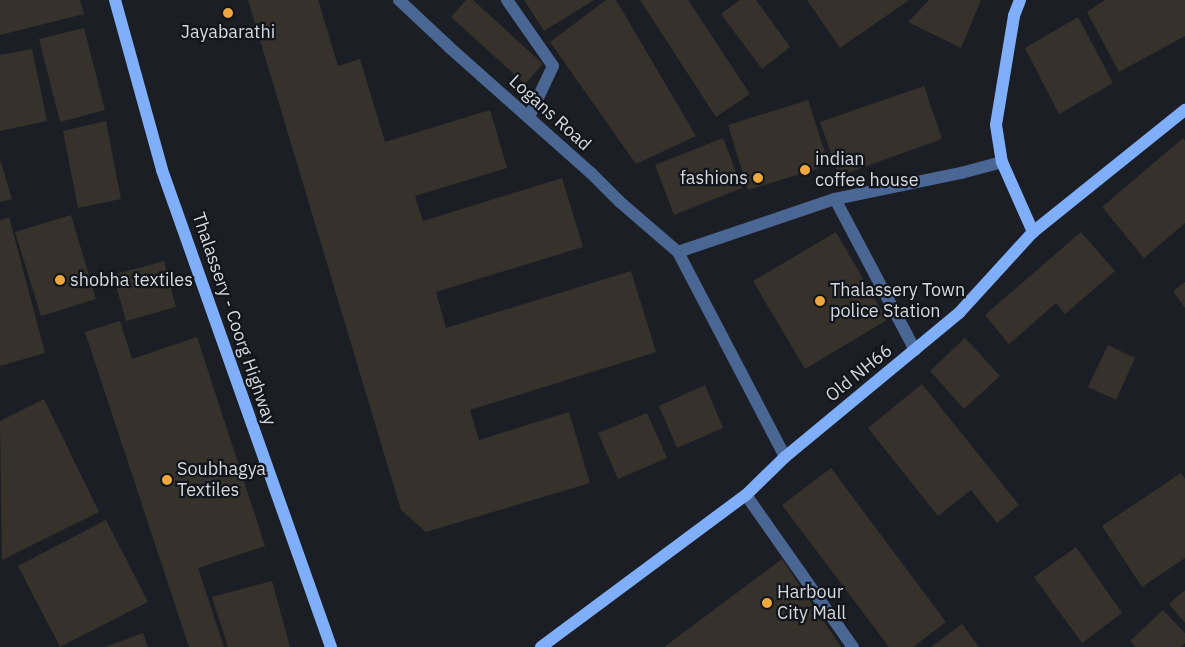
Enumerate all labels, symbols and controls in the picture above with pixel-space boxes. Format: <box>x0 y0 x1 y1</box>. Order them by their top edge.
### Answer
marker: Jayabarathi <box>222 7 234 19</box>
place label: Jayabarathi <box>181 21 275 43</box>
street label: Logans Road <box>505 71 595 155</box>
place label: indian coffee house <box>815 149 919 192</box>
marker: indian coffee house <box>799 164 811 176</box>
place label: fashions <box>680 167 748 189</box>
marker: fashions <box>752 172 764 184</box>
street label: Thalassery - Coorg Highway <box>187 210 281 428</box>
place label: shobha textiles <box>70 269 193 291</box>
marker: shobha textiles <box>54 274 66 286</box>
place label: Thalassery Town police Station <box>830 280 965 322</box>
marker: Thalassery Town police Station <box>814 295 826 307</box>
street label: Old NH66 <box>821 340 897 406</box>
place label: Soubhagya Textiles <box>177 459 266 502</box>
marker: Soubhagya Textiles <box>161 474 173 486</box>
place label: Harbour City Mall <box>777 582 846 624</box>
marker: Harbour City Mall <box>761 597 773 609</box>

